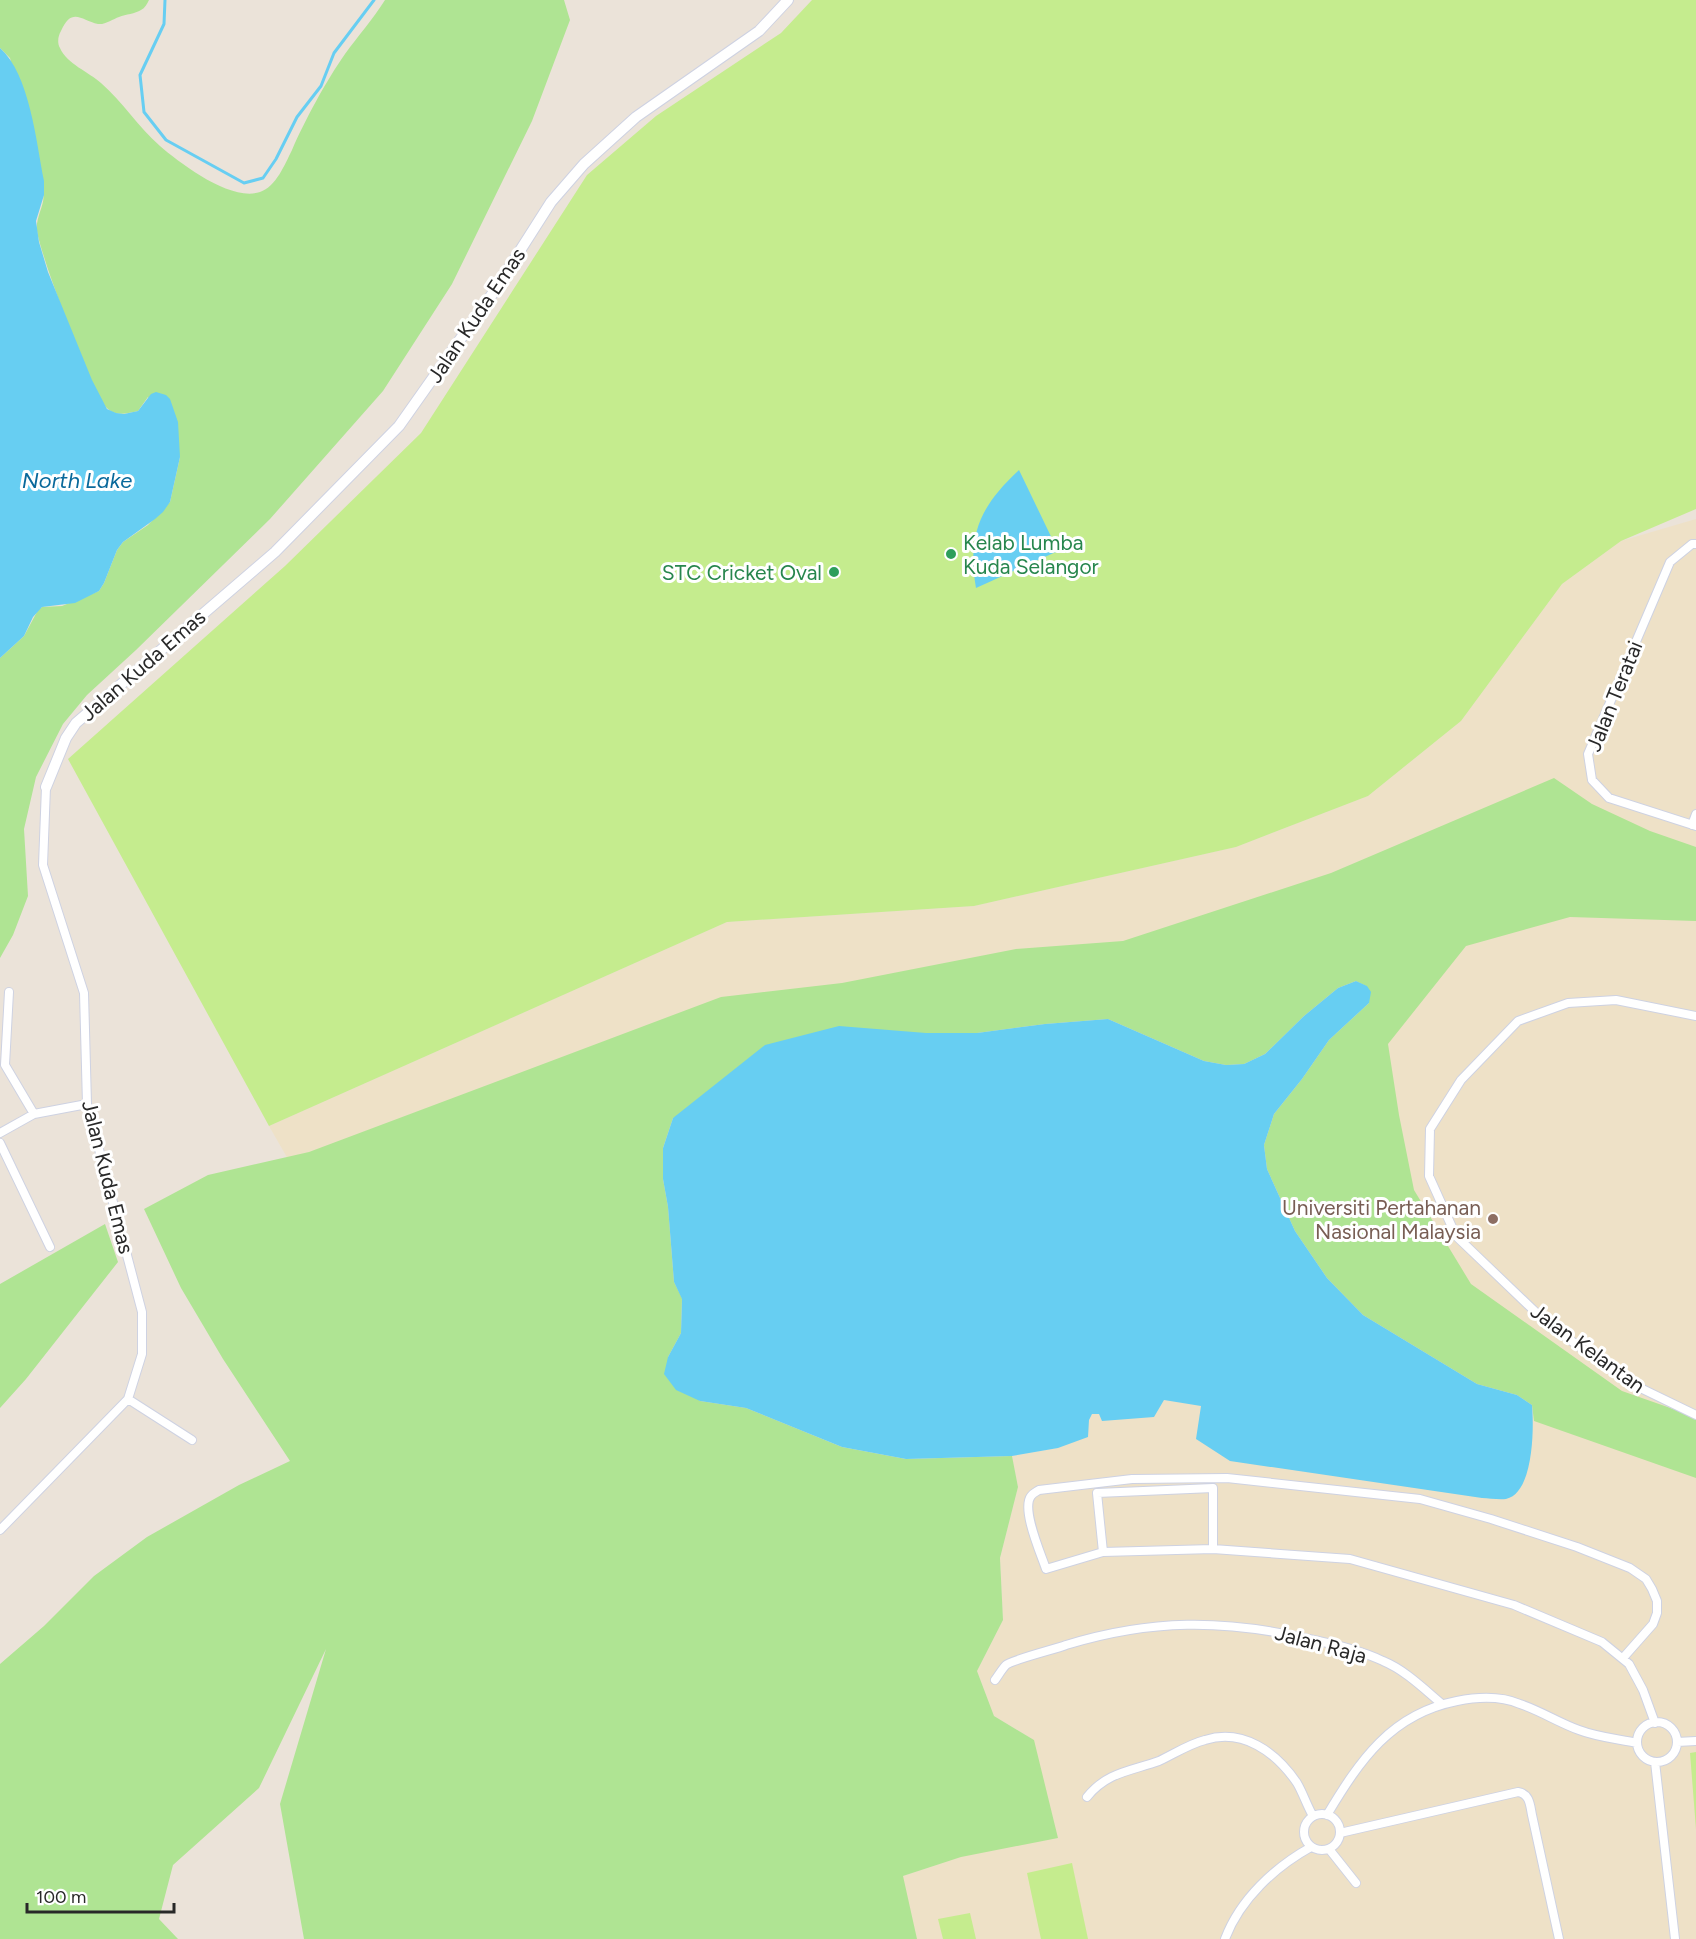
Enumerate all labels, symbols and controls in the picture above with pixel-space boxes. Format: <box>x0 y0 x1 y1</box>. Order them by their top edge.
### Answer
street label: Jalan Kuda Emas <box>422 243 530 387</box>
water label: North Lake <box>22 467 132 494</box>
place label: Kelab Lumba Kuda Selangor <box>963 530 1099 579</box>
marker: Kelab Lumba Kuda Selangor <box>944 547 958 561</box>
place label: STC Cricket Oval <box>662 560 822 585</box>
marker: STC Cricket Oval <box>827 565 841 579</box>
street label: Jalan Kuda Emas <box>75 604 211 726</box>
street label: Jalan Teratai <box>1581 637 1647 755</box>
street label: Jalan Kuda Emas <box>77 1098 139 1256</box>
place label: Universiti Pertahanan Nasional Malaysia <box>1282 1195 1481 1244</box>
marker: Universiti Pertahanan Nasional Malaysia <box>1486 1212 1500 1226</box>
street label: Jalan Kelantan <box>1526 1298 1650 1398</box>
street label: Jalan Raja <box>1272 1620 1370 1668</box>
scale bar <box>27 1876 174 1914</box>
text: 100 m <box>36 1886 86 1908</box>

